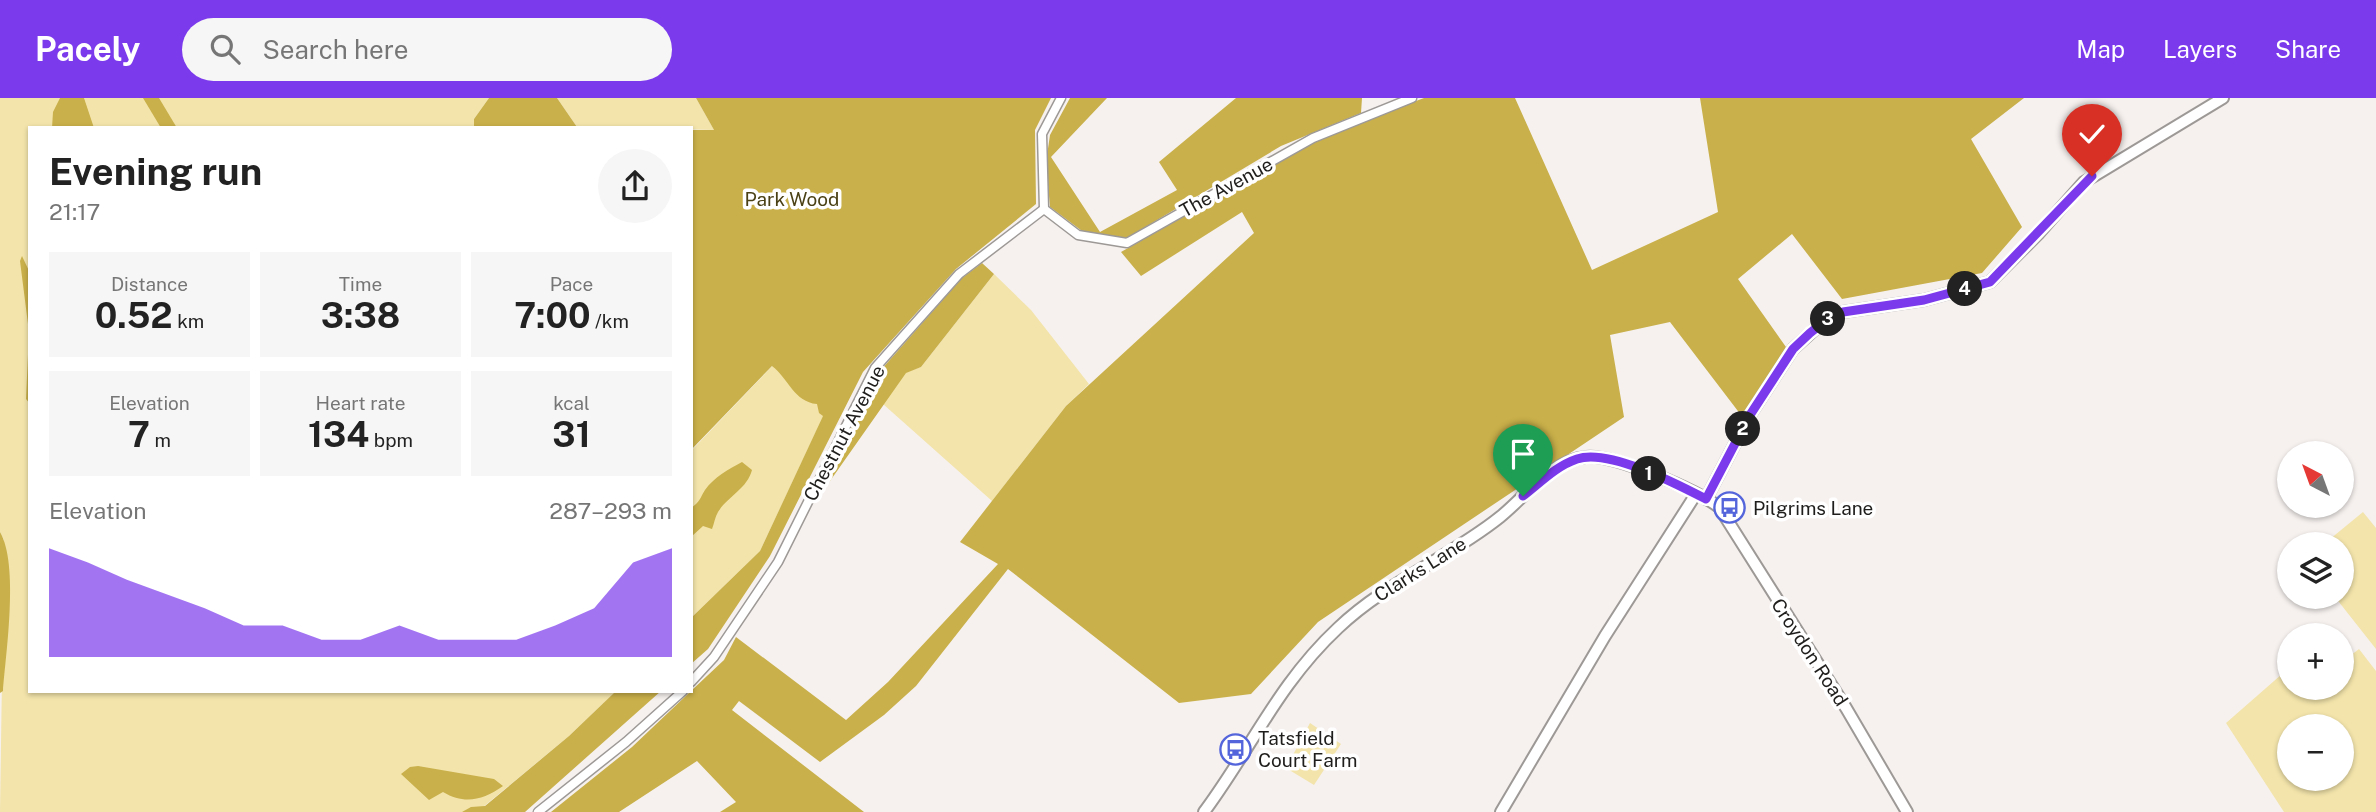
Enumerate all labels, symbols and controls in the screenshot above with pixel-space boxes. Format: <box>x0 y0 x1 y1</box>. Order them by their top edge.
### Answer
search box <box>182 18 672 81</box>
text: Pacely <box>35 30 140 68</box>
icon: search <box>206 30 244 68</box>
text: Search here <box>262 34 408 65</box>
text: Map <box>2076 35 2125 63</box>
text: Layers <box>2163 35 2237 63</box>
text: Share <box>2275 35 2341 63</box>
pin <box>2062 104 2122 176</box>
icon: check <box>2073 115 2111 153</box>
text: Evening run <box>49 149 262 194</box>
button: share <box>598 149 672 223</box>
street label: The Avenue <box>1176 152 1276 222</box>
park label: Park Wood <box>745 188 839 210</box>
text: 21:17 <box>49 198 100 225</box>
pin: 4 <box>1948 272 1982 306</box>
text: Distance <box>111 273 188 295</box>
text: Time <box>339 273 382 295</box>
text: Pace <box>550 273 593 295</box>
text: 4 <box>1958 277 1971 299</box>
text: 0.52 <box>95 295 173 336</box>
text: 3:38 <box>321 295 400 336</box>
text: 7:00 <box>514 295 590 336</box>
pin: 3 <box>1811 302 1846 336</box>
text: 3 <box>1821 307 1834 329</box>
text: km <box>173 310 204 332</box>
text: /km <box>590 310 629 332</box>
street label: Chestnut Avenue <box>799 361 889 505</box>
text: Elevation <box>109 392 190 414</box>
text: Heart rate <box>316 392 405 414</box>
text: kcal <box>553 392 590 414</box>
pin: 2 <box>1726 412 1760 446</box>
text: 7 <box>128 414 150 455</box>
text: 134 <box>308 414 369 455</box>
text: 31 <box>552 414 591 455</box>
text: 2 <box>1736 417 1749 439</box>
pin <box>1493 424 1553 496</box>
text: m <box>150 429 171 451</box>
text: bpm <box>369 429 413 451</box>
icon: arrive <box>1504 435 1542 473</box>
north arrow <box>2277 441 2354 518</box>
map controls <box>2277 441 2354 791</box>
pin: 1 <box>1632 456 1666 492</box>
text: 1 <box>1644 462 1653 484</box>
bus stop icon: Pilgrims Lane <box>1713 491 1747 525</box>
text: Elevation <box>49 497 147 524</box>
text: 287–293 m <box>549 497 672 524</box>
place label: Pilgrims Lane <box>1753 497 1873 519</box>
street label: Clarks Lane <box>1370 532 1470 606</box>
button: layers <box>2277 532 2354 609</box>
street label: Croydon Road <box>1767 594 1853 710</box>
button: + <box>2277 623 2354 700</box>
button: − <box>2277 714 2354 791</box>
place label: Tatsfield Court Farm <box>1258 727 1358 771</box>
bus stop icon: Tatsfield Court Farm <box>1218 732 1252 766</box>

